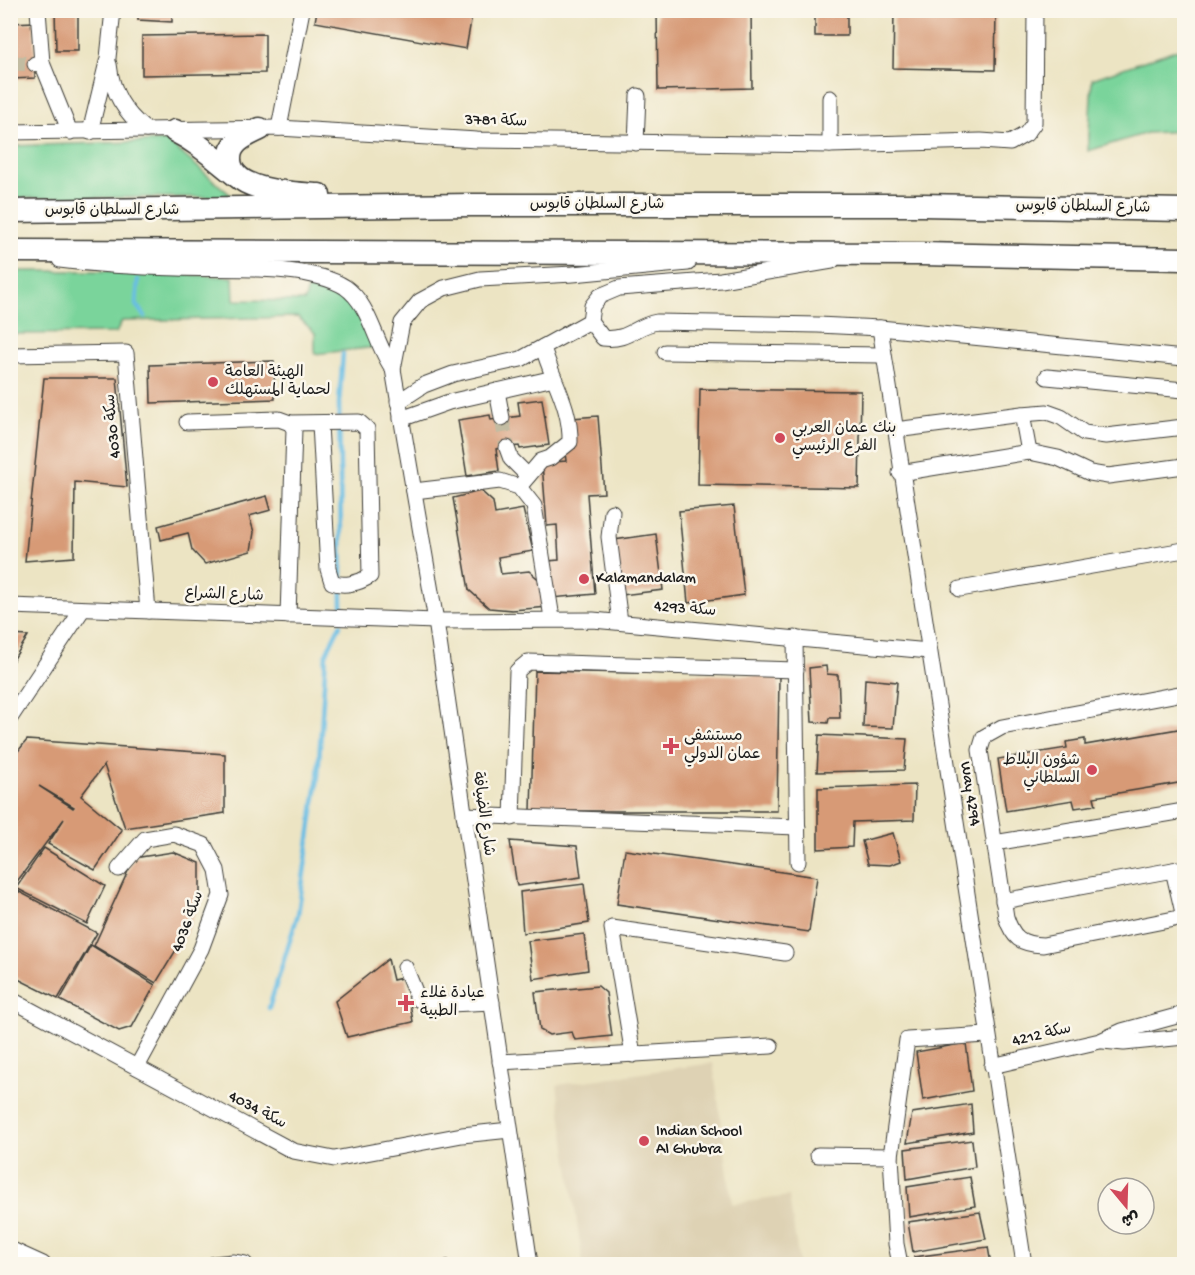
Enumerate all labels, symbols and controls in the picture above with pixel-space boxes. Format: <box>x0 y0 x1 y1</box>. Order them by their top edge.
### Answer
street label: سكة 3781 <box>464 110 528 133</box>
street label: شارع السلطان قابوس <box>530 196 664 215</box>
street label: شارع السلطان قابوس <box>1015 197 1151 219</box>
street label: شارع السلطان قابوس <box>45 202 179 221</box>
place label: الهيئة العامة لحماية المستهلك <box>225 363 331 401</box>
marker: الهيئة العامة لحماية المستهلك <box>206 375 220 389</box>
street label: سكة 4030 <box>101 393 126 459</box>
place label: بنك عمان العربي الفرع الرئيسي <box>792 420 896 459</box>
marker: بنك عمان العربي الفرع الرئيسي <box>773 431 787 445</box>
place label: Kalamandalam <box>596 570 697 589</box>
marker: Kalamandalam <box>577 572 591 586</box>
street label: شارع الشراع <box>184 585 264 607</box>
street label: سكة 4293 <box>653 597 717 622</box>
place label: مستشفى عمان الدولي <box>684 728 761 767</box>
marker: مستشفى عمان الدولي <box>662 737 680 755</box>
place label: شؤون البلاط السلطاني <box>1003 752 1080 791</box>
street label: Way 4294 <box>955 760 984 828</box>
marker: شؤون البلاط السلطاني <box>1085 763 1099 777</box>
street label: شارع الضيافة <box>467 770 498 858</box>
street label: سكة 4036 <box>168 889 209 955</box>
place label: عيادة غلاء الطبية <box>420 985 485 1022</box>
marker: عيادة غلاء الطبية <box>397 994 415 1012</box>
street label: سكة 4212 <box>1010 1019 1073 1052</box>
street label: سكة 4034 <box>225 1087 290 1134</box>
place label: Indian School Al Ghubra <box>656 1123 742 1160</box>
marker: Indian School Al Ghubra <box>637 1134 651 1148</box>
north arrow <box>1096 1176 1156 1236</box>
text: ش <box>1118 1205 1141 1229</box>

